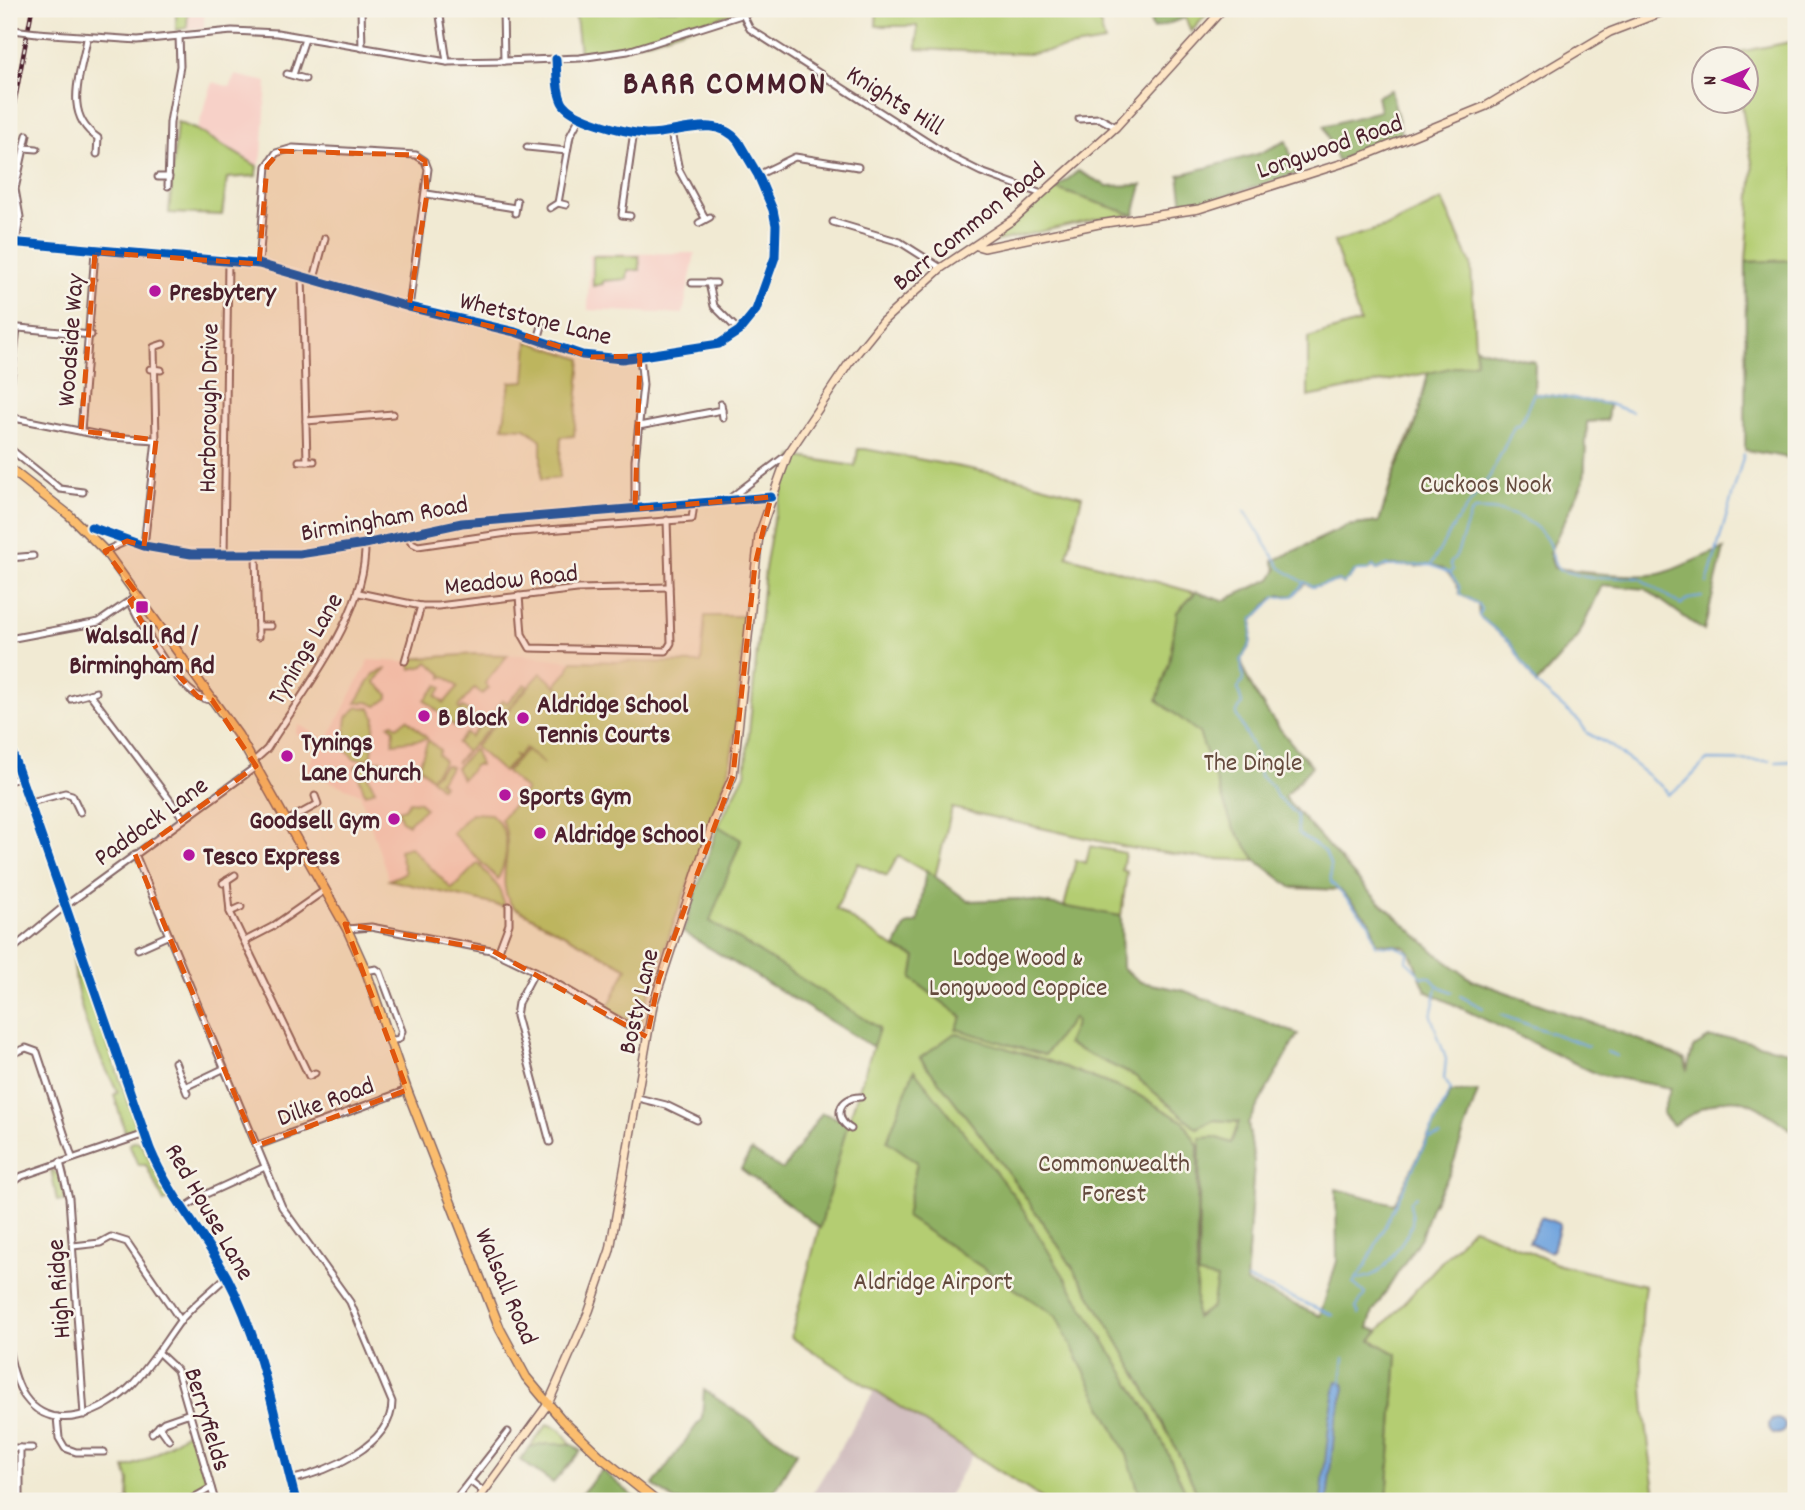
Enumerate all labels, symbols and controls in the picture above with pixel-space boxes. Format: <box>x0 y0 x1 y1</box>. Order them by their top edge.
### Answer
north arrow <box>1689 46 1759 116</box>
street label: Knights Hill <box>838 57 950 147</box>
district label: BARR COMMON <box>623 63 827 110</box>
text: N <box>1698 75 1725 86</box>
street label: Longwood Road <box>1252 106 1408 191</box>
street label: Barr Common Road <box>885 154 1055 301</box>
street label: Woodside Way <box>49 272 96 408</box>
place label: Presbytery <box>169 276 277 313</box>
marker: Presbytery <box>147 283 163 299</box>
street label: Whetstone Lane <box>455 284 615 357</box>
street label: Harborough Drive <box>191 323 230 493</box>
park label: Cuckoos Nook <box>1420 468 1552 505</box>
street label: Birmingham Road <box>298 488 471 553</box>
street label: Meadow Road <box>443 556 580 607</box>
street label: Tynings Lane <box>260 587 354 713</box>
marker: Walsall Rd / Birmingham Rd <box>134 599 150 615</box>
place label: Walsall Rd / Birmingham Rd <box>69 619 215 686</box>
place label: Aldridge School Tennis Courts <box>537 688 689 755</box>
place label: B Block <box>438 701 508 738</box>
marker: B Block <box>416 708 432 724</box>
marker: Aldridge School Tennis Courts <box>515 710 531 726</box>
place label: Tynings Lane Church <box>301 726 421 793</box>
park label: The Dingle <box>1204 746 1302 783</box>
marker: Tynings Lane Church <box>279 748 295 764</box>
street label: Paddock Lane <box>87 769 217 877</box>
place label: Sports Gym <box>519 780 632 817</box>
marker: Sports Gym <box>497 787 513 803</box>
place label: Goodsell Gym <box>249 804 380 841</box>
marker: Goodsell Gym <box>386 811 402 827</box>
place label: Aldridge School <box>554 818 706 855</box>
marker: Aldridge School <box>532 825 548 841</box>
place label: Tesco Express <box>203 840 340 877</box>
marker: Tesco Express <box>181 847 197 863</box>
park label: Lodge Wood & Longwood Coppice <box>929 941 1107 1008</box>
street label: Bosty Lane <box>610 945 670 1058</box>
street label: Dilke Road <box>272 1069 380 1138</box>
street label: Red House Lane <box>154 1137 262 1288</box>
park label: Commonwealth Forest <box>1038 1147 1190 1214</box>
street label: Walsall Road <box>464 1223 546 1351</box>
street label: High Ridge <box>39 1238 82 1340</box>
park label: Aldridge Airport <box>853 1265 1013 1302</box>
street label: Berryfields <box>172 1364 239 1476</box>

